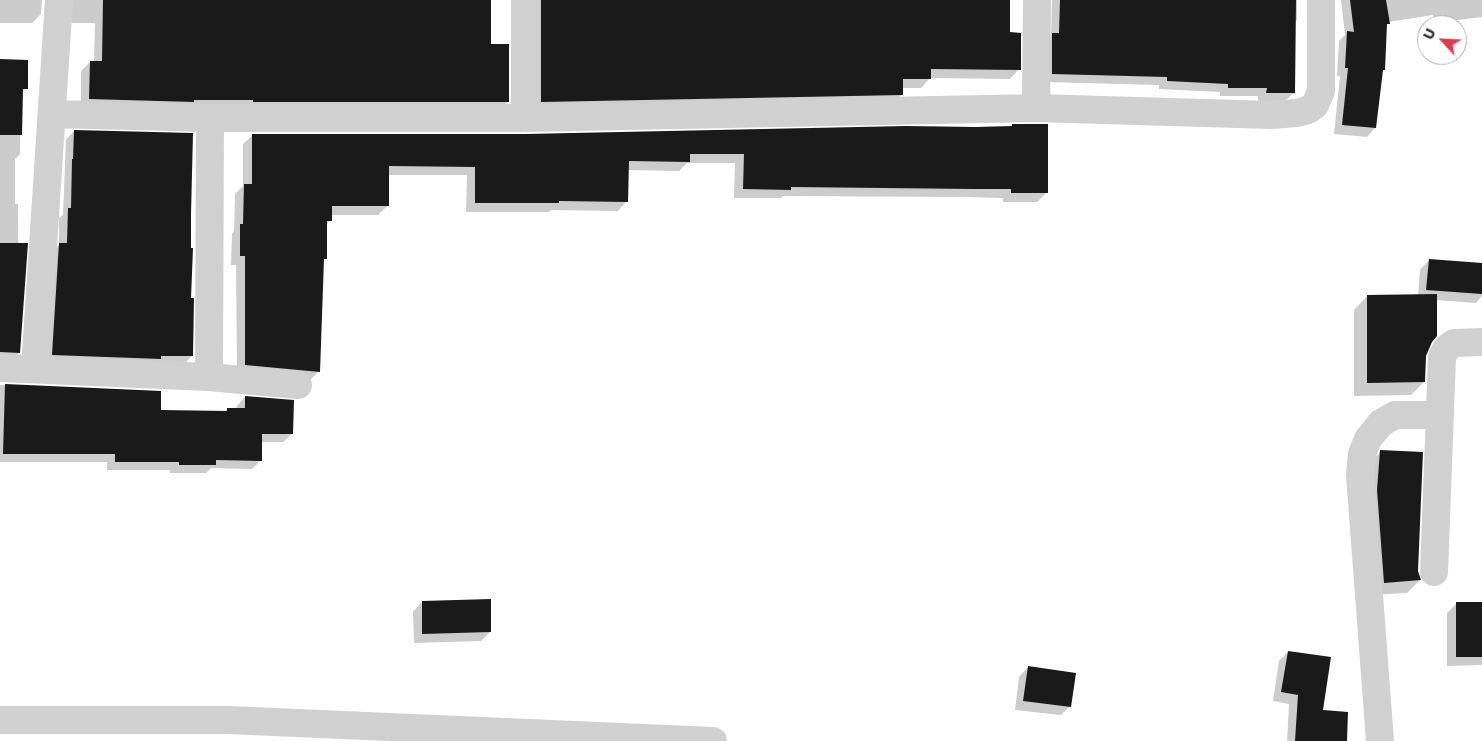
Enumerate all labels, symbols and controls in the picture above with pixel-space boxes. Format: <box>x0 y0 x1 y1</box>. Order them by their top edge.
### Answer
north arrow <box>1417 15 1467 65</box>
text: U <box>1419 26 1439 42</box>

